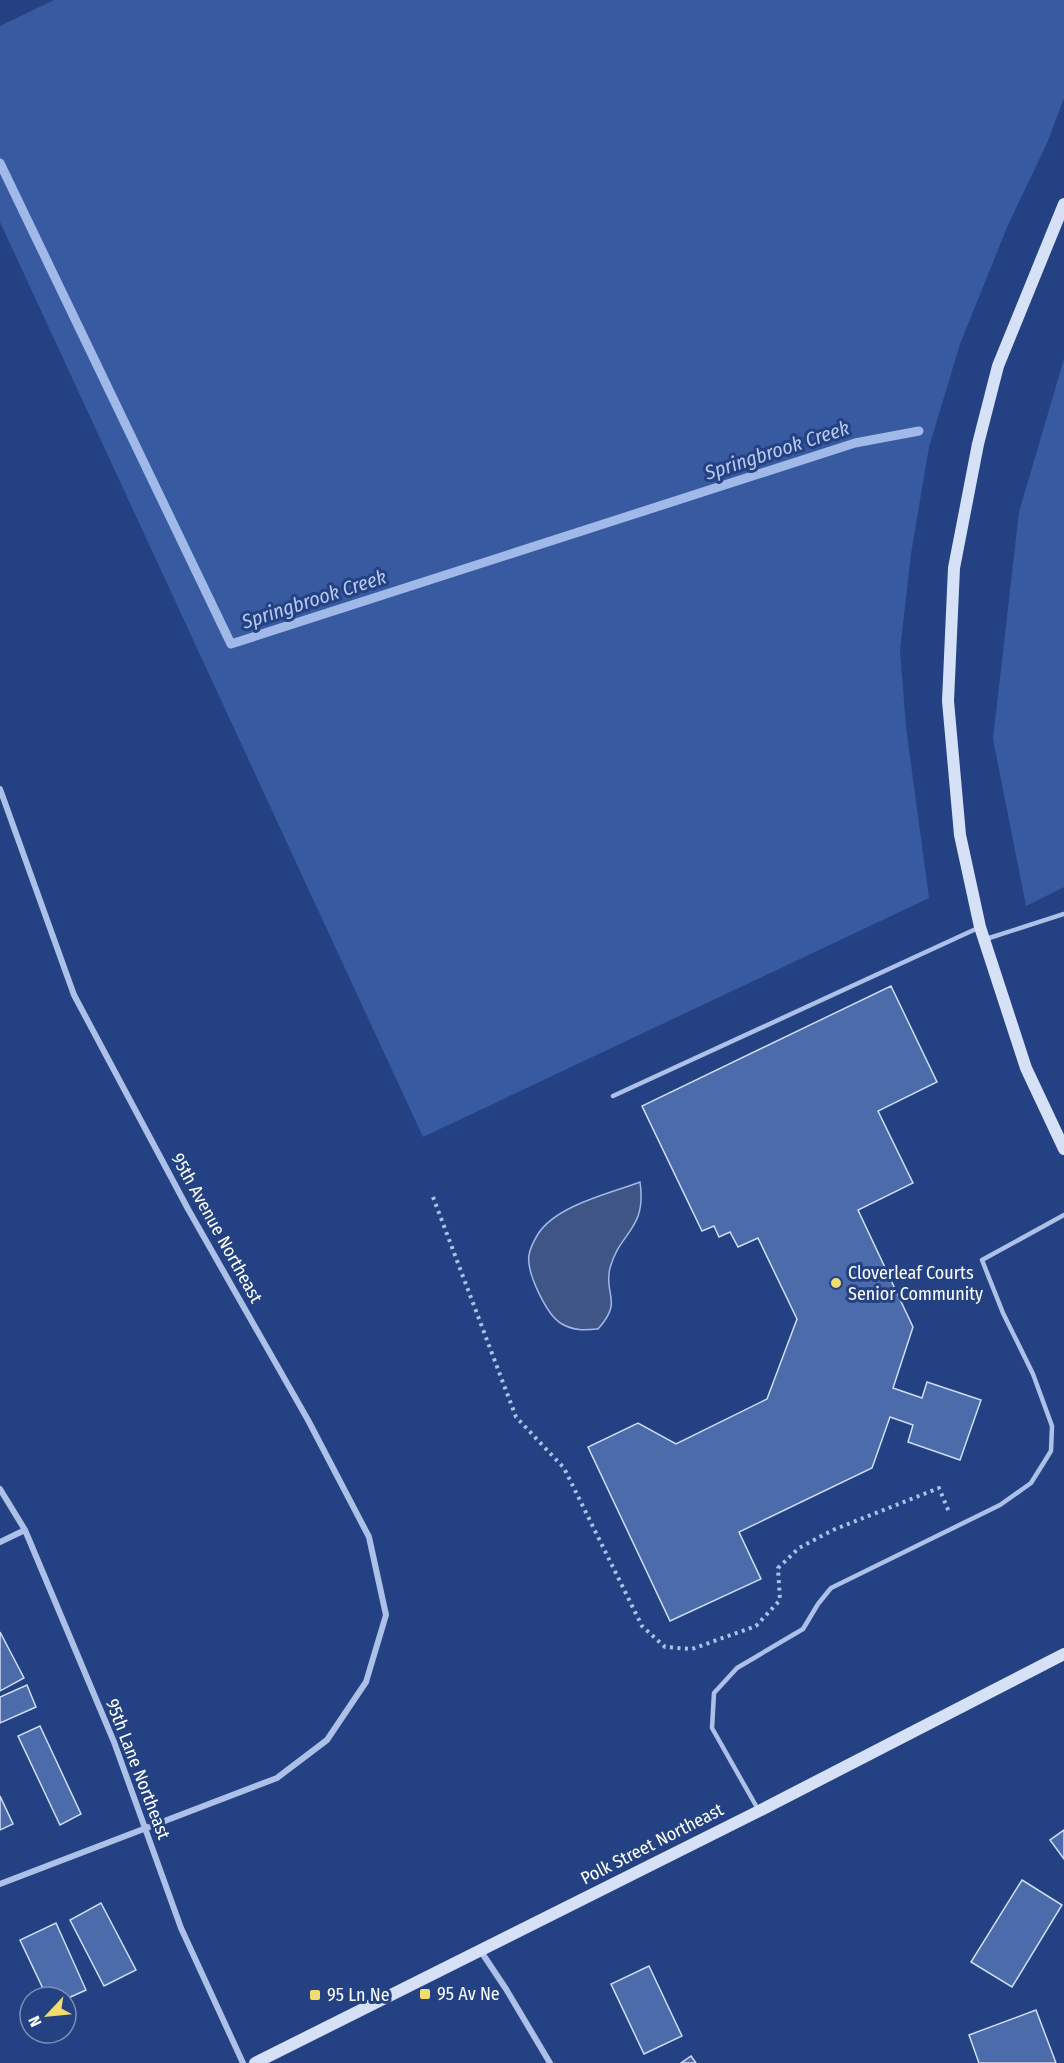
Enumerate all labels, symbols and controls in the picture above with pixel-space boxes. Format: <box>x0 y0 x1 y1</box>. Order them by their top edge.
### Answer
water label: Springbrook Creek <box>701 415 852 485</box>
water label: Springbrook Creek <box>238 564 389 634</box>
street label: 95th Avenue Northeast <box>167 1149 267 1307</box>
place label: Cloverleaf Courts Senior Community <box>848 1262 983 1305</box>
marker: Cloverleaf Courts Senior Community <box>829 1276 843 1290</box>
street label: 95th Lane Northeast <box>101 1696 175 1843</box>
street label: Polk Street Northeast <box>577 1798 727 1889</box>
place label: 95 Av Ne <box>437 1983 500 2005</box>
place label: 95 Ln Ne <box>327 1984 390 2006</box>
north arrow <box>18 1985 78 2045</box>
marker: 95 Av Ne <box>418 1987 432 2001</box>
marker: 95 Ln Ne <box>308 1988 322 2002</box>
text: N <box>24 2013 46 2030</box>

